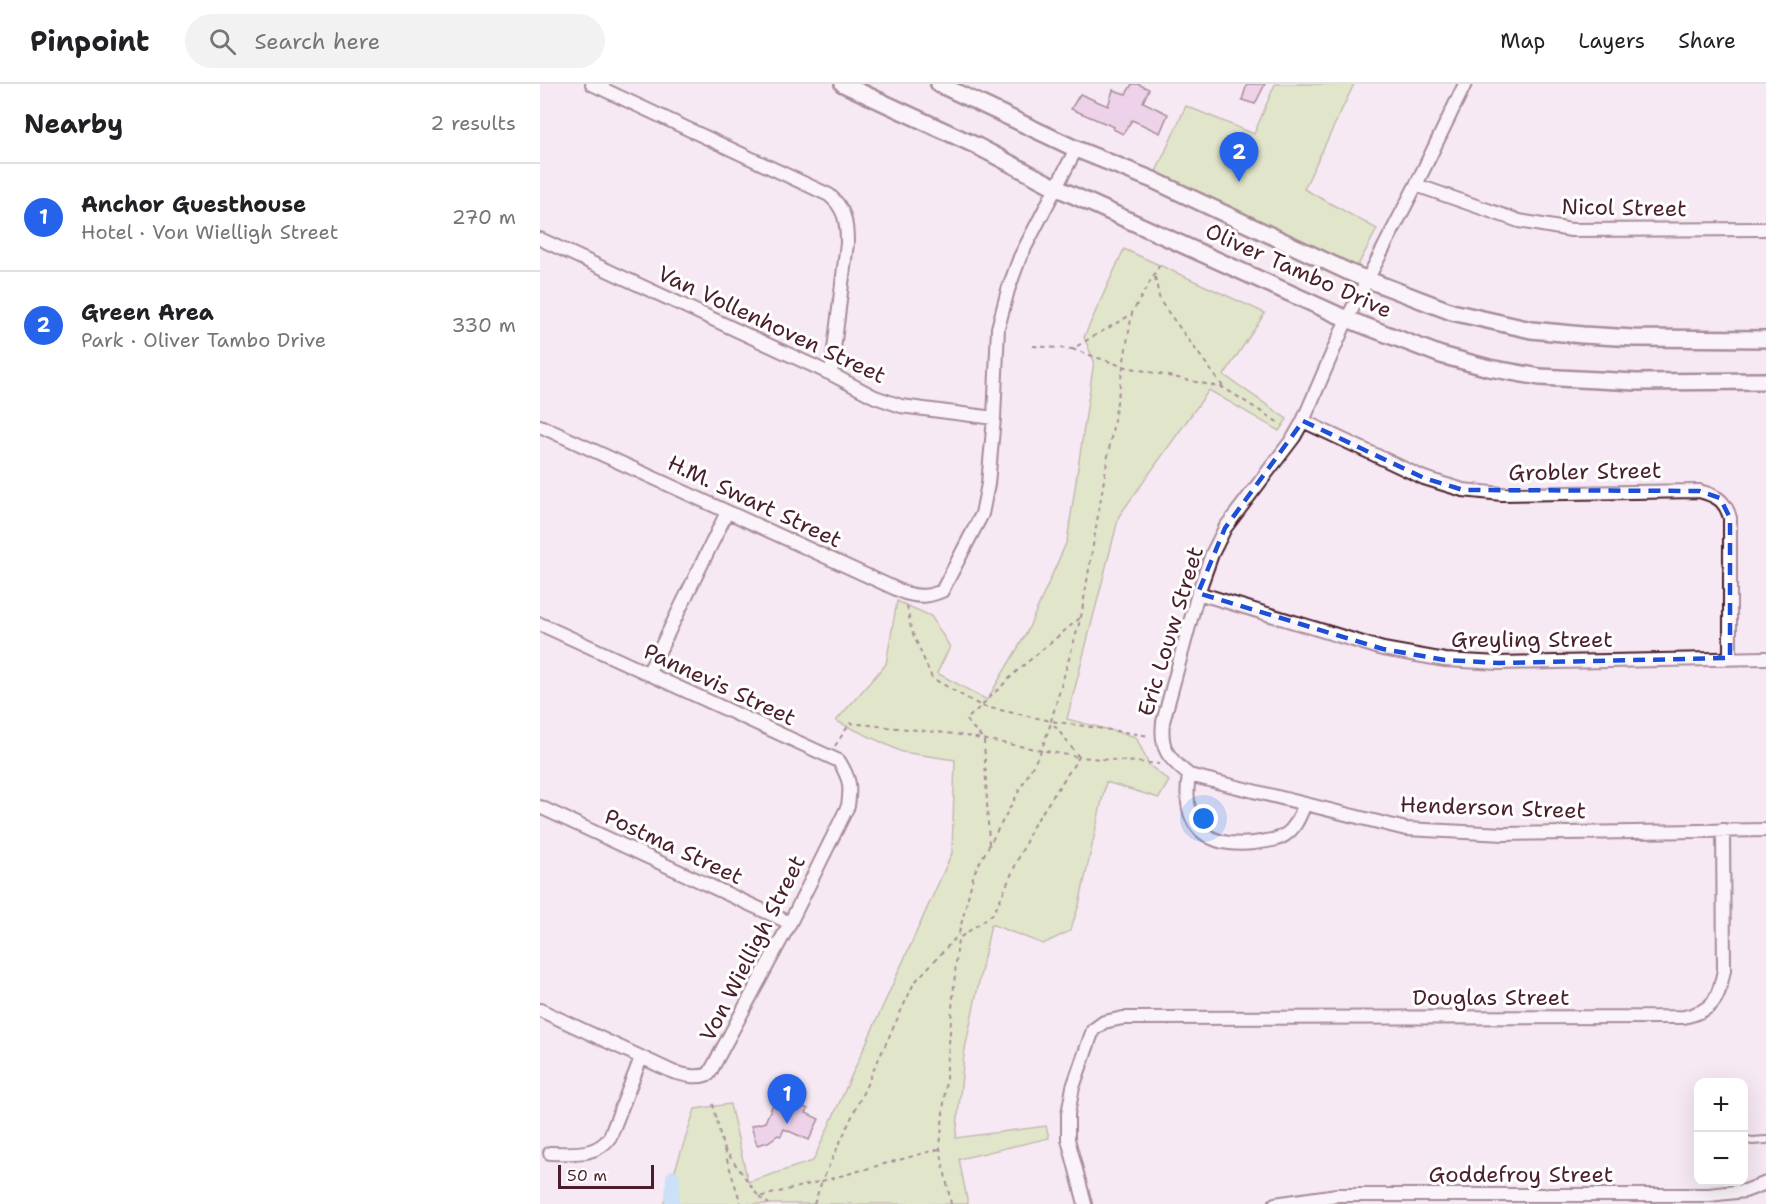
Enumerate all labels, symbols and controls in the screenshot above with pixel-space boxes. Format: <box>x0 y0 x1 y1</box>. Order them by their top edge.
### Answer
search box <box>185 14 605 68</box>
text: Pinpoint <box>30 22 149 60</box>
icon: search <box>206 25 239 58</box>
text: Search here <box>254 27 380 56</box>
text: Map <box>1500 27 1545 55</box>
text: Layers <box>1578 27 1645 55</box>
text: Share <box>1678 27 1736 55</box>
text: Nearby <box>24 106 123 141</box>
text: 2 results <box>430 110 516 136</box>
pin: 2 <box>1220 132 1258 182</box>
text: Anchor Guesthouse <box>81 190 306 219</box>
street label: Nicol Street <box>1561 192 1687 223</box>
text: 1 <box>39 204 48 230</box>
text: 270 m <box>452 204 516 230</box>
street label: Oliver Tambo Drive <box>1201 216 1397 325</box>
text: Hotel · Von Wielligh Street <box>81 219 338 245</box>
street label: Van Vollenhoven Street <box>653 259 891 390</box>
text: Green Area <box>81 298 214 327</box>
text: 2 <box>37 312 51 338</box>
text: 330 m <box>452 312 516 338</box>
text: Park · Oliver Tambo Drive <box>81 327 326 353</box>
street label: H.M. Swart Street <box>663 448 847 555</box>
street label: Grobler Street <box>1508 456 1662 487</box>
street label: Eric Louw Street <box>1131 543 1210 719</box>
street label: Greyling Street <box>1451 625 1613 654</box>
street label: Pannevis Street <box>639 636 801 732</box>
street label: Henderson Street <box>1399 790 1587 825</box>
street label: Postma Street <box>600 802 748 891</box>
your location <box>1189 804 1218 833</box>
street label: Von Wielligh Street <box>693 850 812 1046</box>
street label: Douglas Street <box>1413 983 1570 1012</box>
pin: 1 <box>768 1074 806 1124</box>
map controls <box>1694 1078 1748 1186</box>
button: + <box>1694 1078 1748 1132</box>
button: − <box>1694 1132 1748 1186</box>
street label: Goddefroy Street <box>1429 1160 1613 1189</box>
scale bar <box>558 1162 654 1190</box>
text: 50 m <box>567 1165 607 1186</box>

